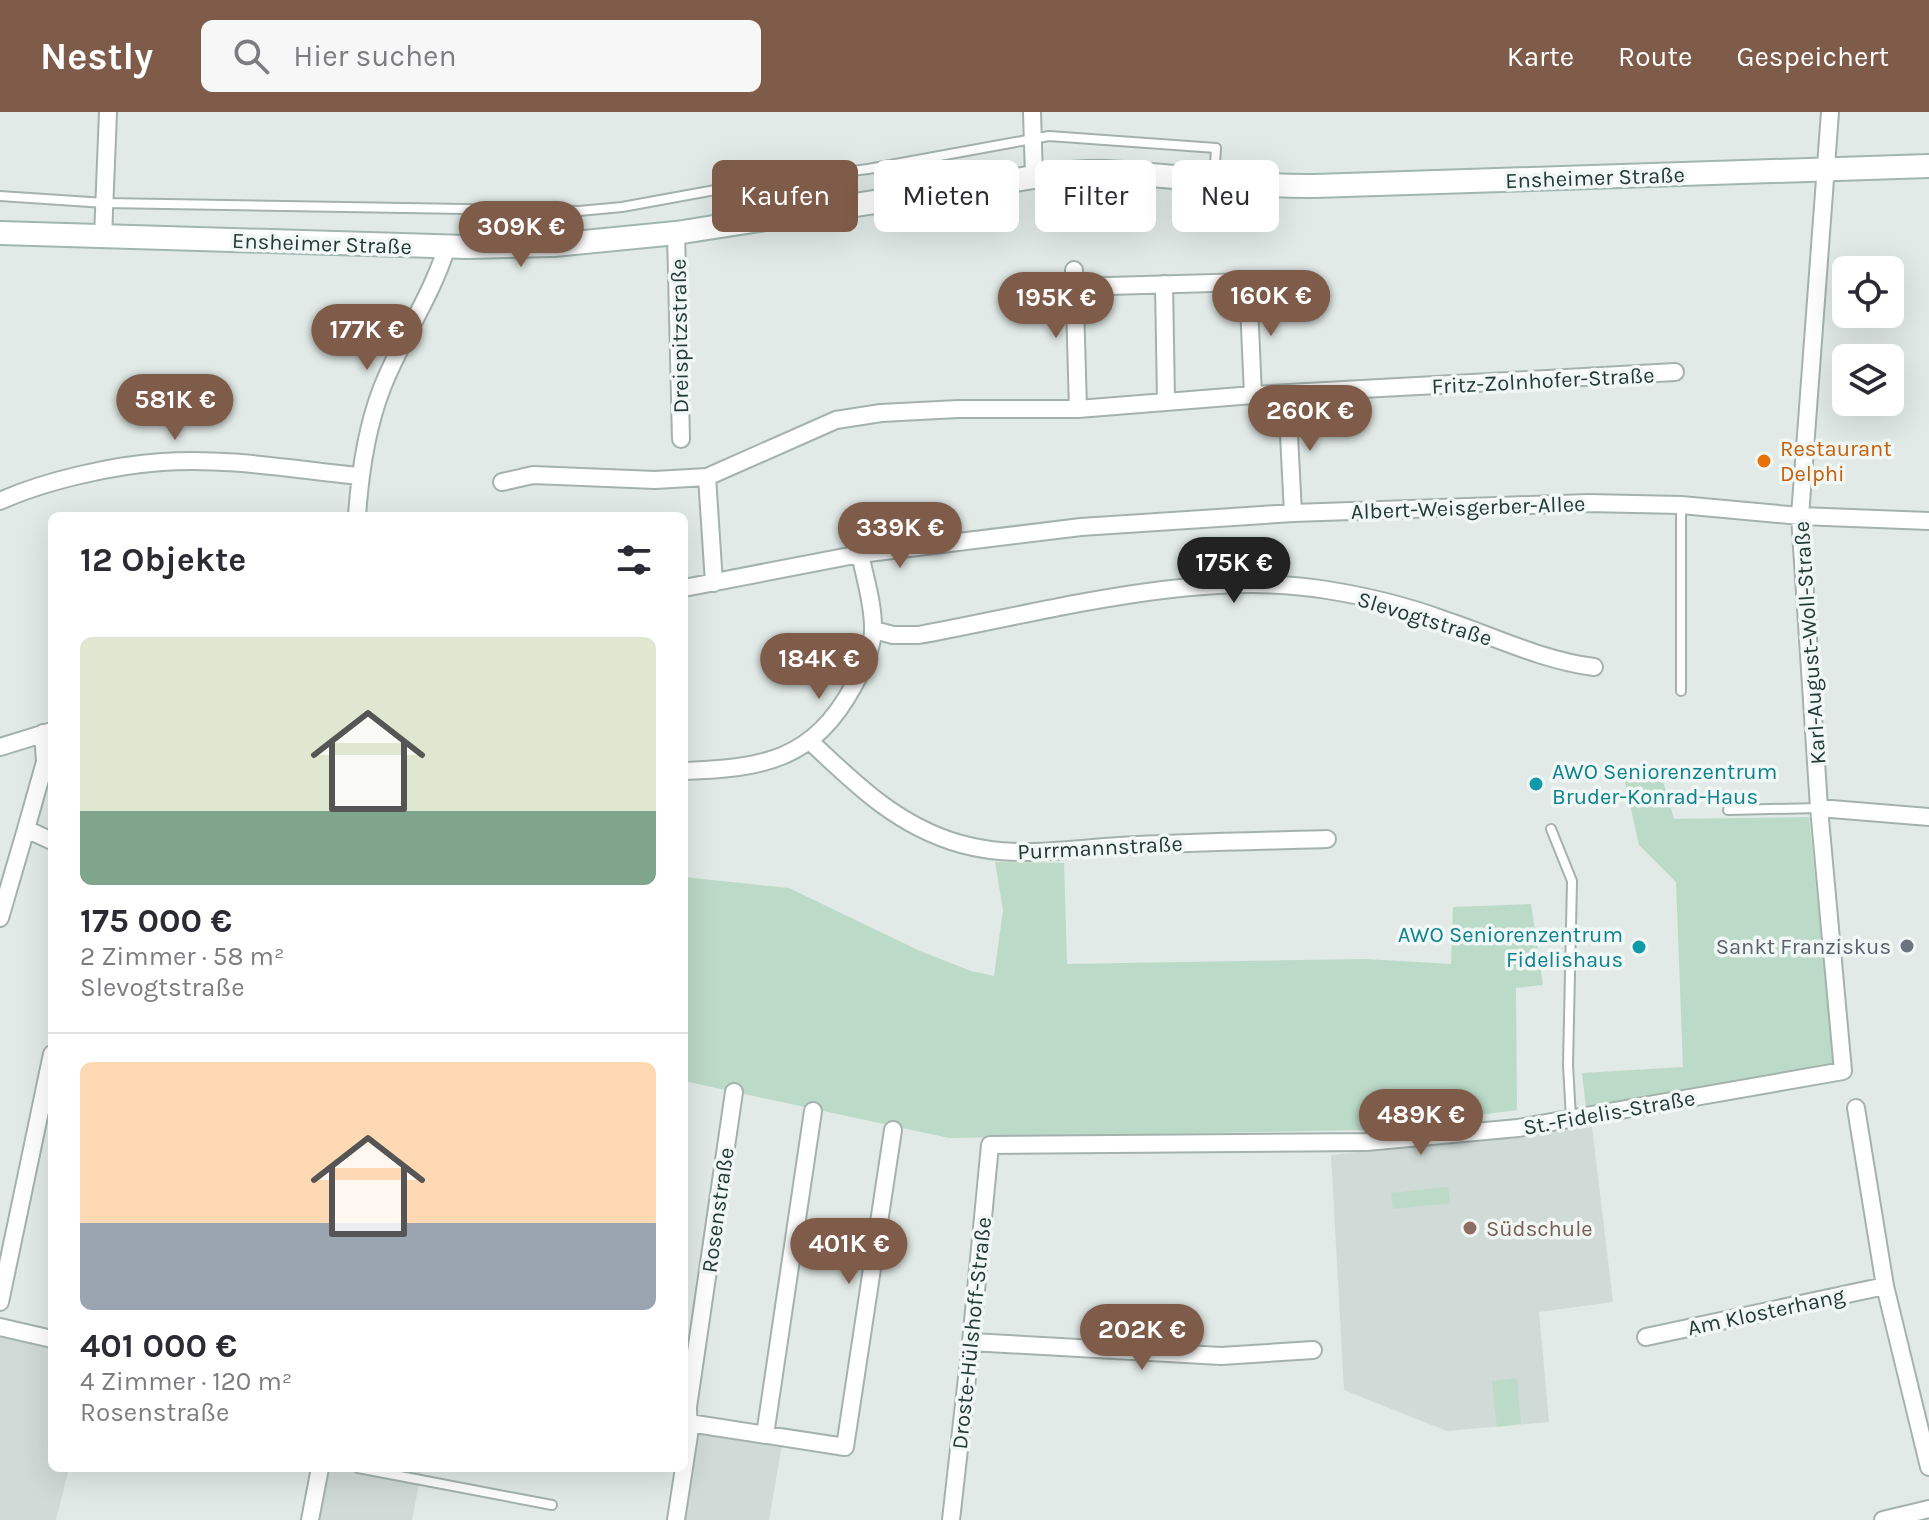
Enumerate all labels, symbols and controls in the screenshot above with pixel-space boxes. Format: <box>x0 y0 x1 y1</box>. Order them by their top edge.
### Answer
search box <box>201 20 761 92</box>
text: Nestly <box>40 34 153 79</box>
icon: search <box>229 34 273 78</box>
text: Hier suchen <box>293 38 457 74</box>
text: Karte <box>1507 40 1574 73</box>
text: Route <box>1618 40 1692 73</box>
text: Gespeichert <box>1736 40 1889 73</box>
chip: Kaufen <box>712 160 858 232</box>
chip: Mieten <box>874 160 1019 232</box>
chip: Filter <box>1035 160 1156 232</box>
chip: Neu <box>1172 160 1279 232</box>
street label: Ensheimer Straße <box>1505 162 1685 194</box>
pin: 309K € <box>456 201 586 269</box>
text: 309K € <box>477 211 565 242</box>
street label: Ensheimer Straße <box>232 228 412 260</box>
map controls <box>1832 256 1904 416</box>
button: locate <box>1832 256 1904 328</box>
street label: Dreispitzstraße <box>666 258 694 414</box>
pin: 160K € <box>1206 270 1336 338</box>
pin: 195K € <box>991 272 1121 340</box>
text: 160K € <box>1230 280 1312 311</box>
text: 195K € <box>1016 282 1096 313</box>
pin: 177K € <box>302 304 432 372</box>
text: 177K € <box>329 314 405 345</box>
button: layers <box>1832 344 1904 416</box>
street label: Fritz-Zolnhofer-Straße <box>1431 362 1655 400</box>
pin: 581K € <box>110 374 240 442</box>
text: 581K € <box>134 384 216 415</box>
pin: 260K € <box>1245 385 1375 453</box>
text: 260K € <box>1266 395 1354 426</box>
place label: Restaurant Delphi <box>1780 436 1892 487</box>
marker: Restaurant Delphi <box>1755 452 1773 470</box>
street label: Albert-Weisgerber-Allee <box>1350 491 1586 525</box>
pin: 339K € <box>835 502 965 570</box>
text: 339K € <box>856 512 944 543</box>
street label: Karl-August-Woll-Straße <box>1789 520 1831 765</box>
pin: 175K € <box>1169 537 1299 605</box>
icon: filters <box>612 538 656 582</box>
text: 12 Objekte <box>80 540 246 580</box>
text: 175K € <box>1195 547 1273 578</box>
street label: Slevogtstraße <box>1354 586 1495 652</box>
pin: 184K € <box>754 633 884 701</box>
text: 184K € <box>778 643 860 674</box>
icon: home <box>296 689 440 833</box>
place label: AWO Seniorenzentrum Bruder-Konrad-Haus <box>1552 759 1777 810</box>
marker: AWO Seniorenzentrum Bruder-Konrad-Haus <box>1527 775 1545 793</box>
street label: Purrmannstraße <box>1017 831 1183 865</box>
text: 175 000 € <box>80 901 232 941</box>
place label: AWO Seniorenzentrum Fidelishaus <box>1398 922 1623 973</box>
place label: Sankt Franziskus <box>1716 934 1891 960</box>
marker: Sankt Franziskus <box>1898 937 1916 955</box>
marker: AWO Seniorenzentrum Fidelishaus <box>1630 938 1648 956</box>
text: 2 Zimmer · 58 m² <box>80 941 284 972</box>
text: Slevogtstraße <box>80 972 245 1003</box>
street label: St.-Fidelis-Straße <box>1521 1085 1697 1141</box>
pin: 489K € <box>1356 1089 1486 1157</box>
text: 489K € <box>1377 1099 1465 1130</box>
icon: home <box>296 1114 440 1258</box>
street label: Rosenstraße <box>696 1146 740 1274</box>
street label: Droste-Hülshoff-Straße <box>947 1216 997 1451</box>
place label: Südschule <box>1486 1216 1593 1242</box>
pin: 401K € <box>784 1218 914 1286</box>
marker: Südschule <box>1461 1219 1479 1237</box>
text: 401K € <box>808 1228 890 1259</box>
street label: Am Klosterhang <box>1685 1282 1848 1341</box>
pin: 202K € <box>1077 1304 1207 1372</box>
text: 202K € <box>1098 1314 1186 1345</box>
text: 401 000 € <box>80 1326 237 1366</box>
text: 4 Zimmer · 120 m² <box>80 1366 292 1397</box>
text: Rosenstraße <box>80 1397 229 1428</box>

